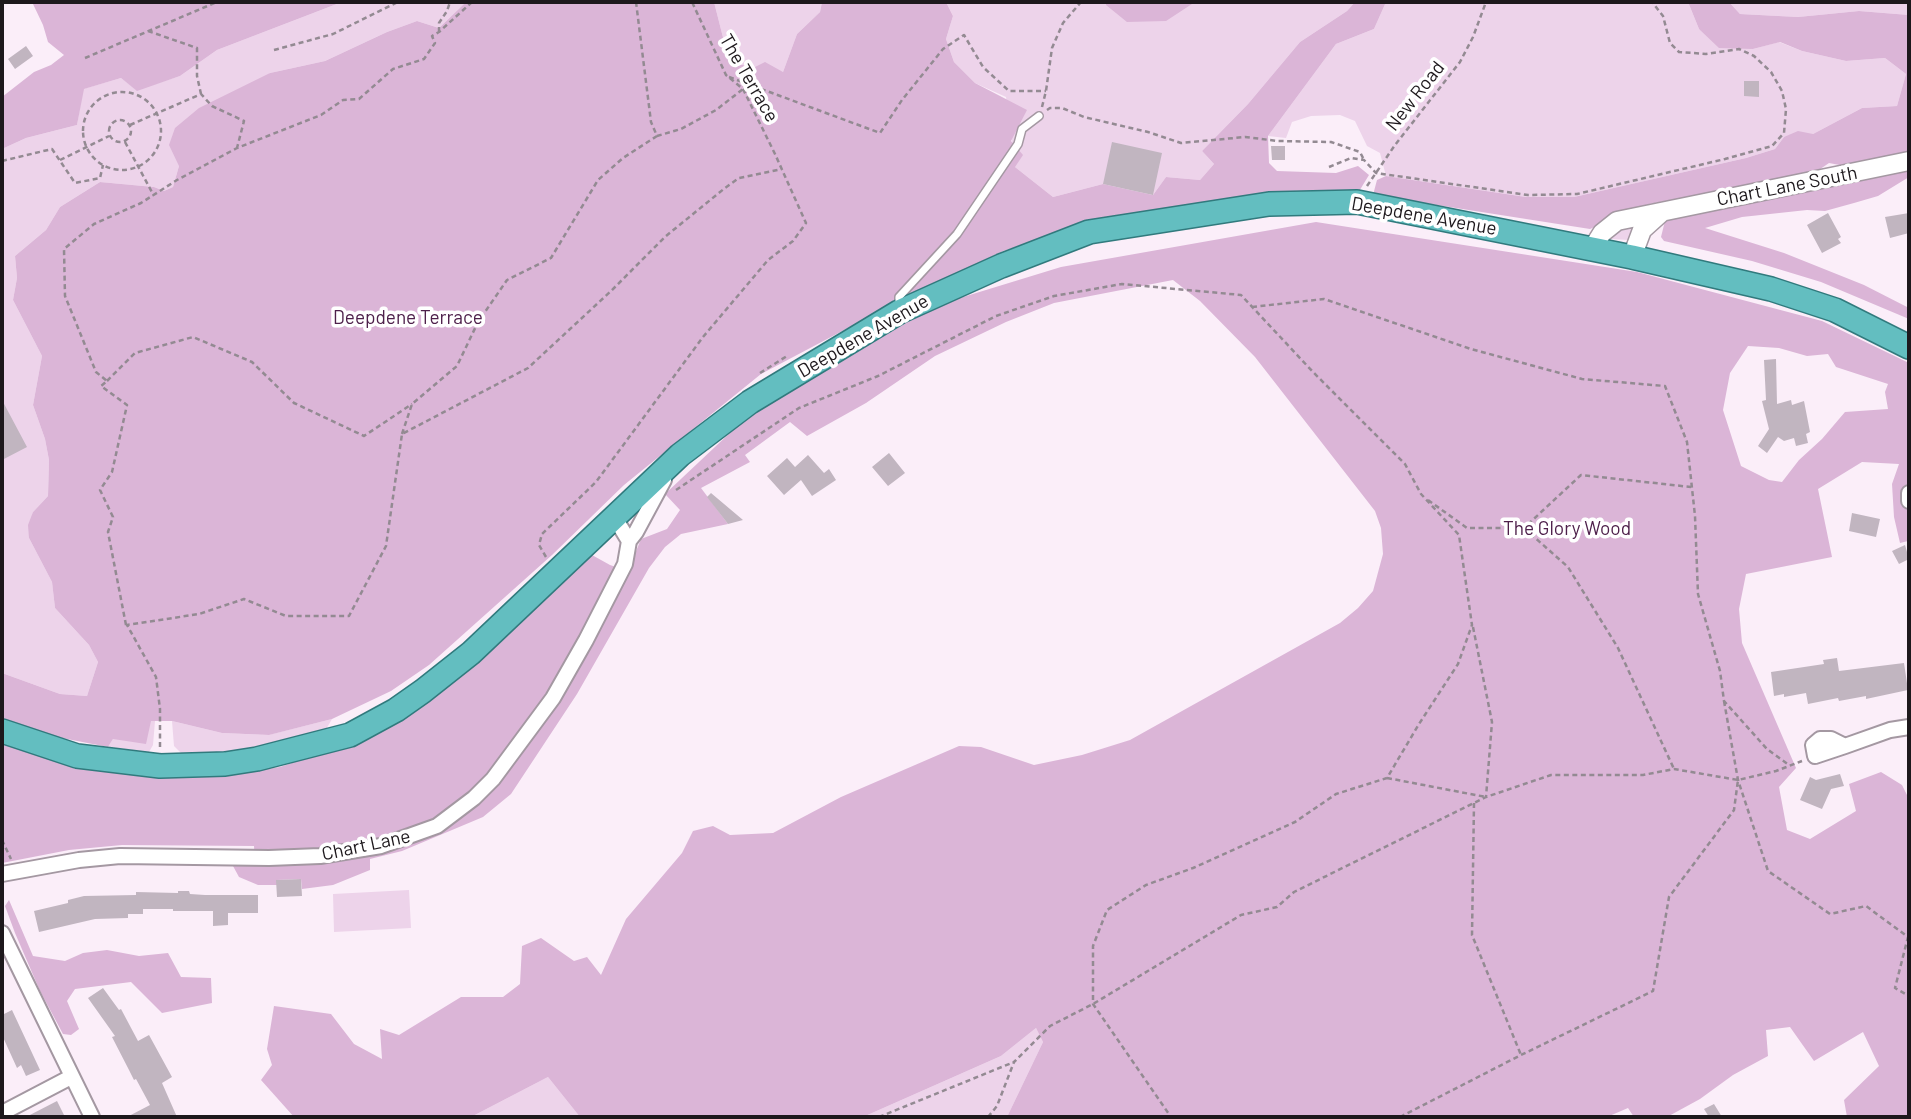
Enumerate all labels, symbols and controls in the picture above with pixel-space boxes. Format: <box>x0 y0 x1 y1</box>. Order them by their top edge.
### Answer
street label: The Terrace <box>715 30 783 126</box>
street label: New Road <box>1381 57 1449 135</box>
street label: Chart Lane South <box>1715 161 1859 211</box>
street label: Deepdene Avenue <box>1350 192 1498 240</box>
street label: Deepdene Avenue <box>794 289 932 383</box>
park label: Deepdene Terrace <box>333 307 483 329</box>
park label: The Glory Wood <box>1503 518 1631 540</box>
street label: Chart Lane <box>320 824 412 866</box>

